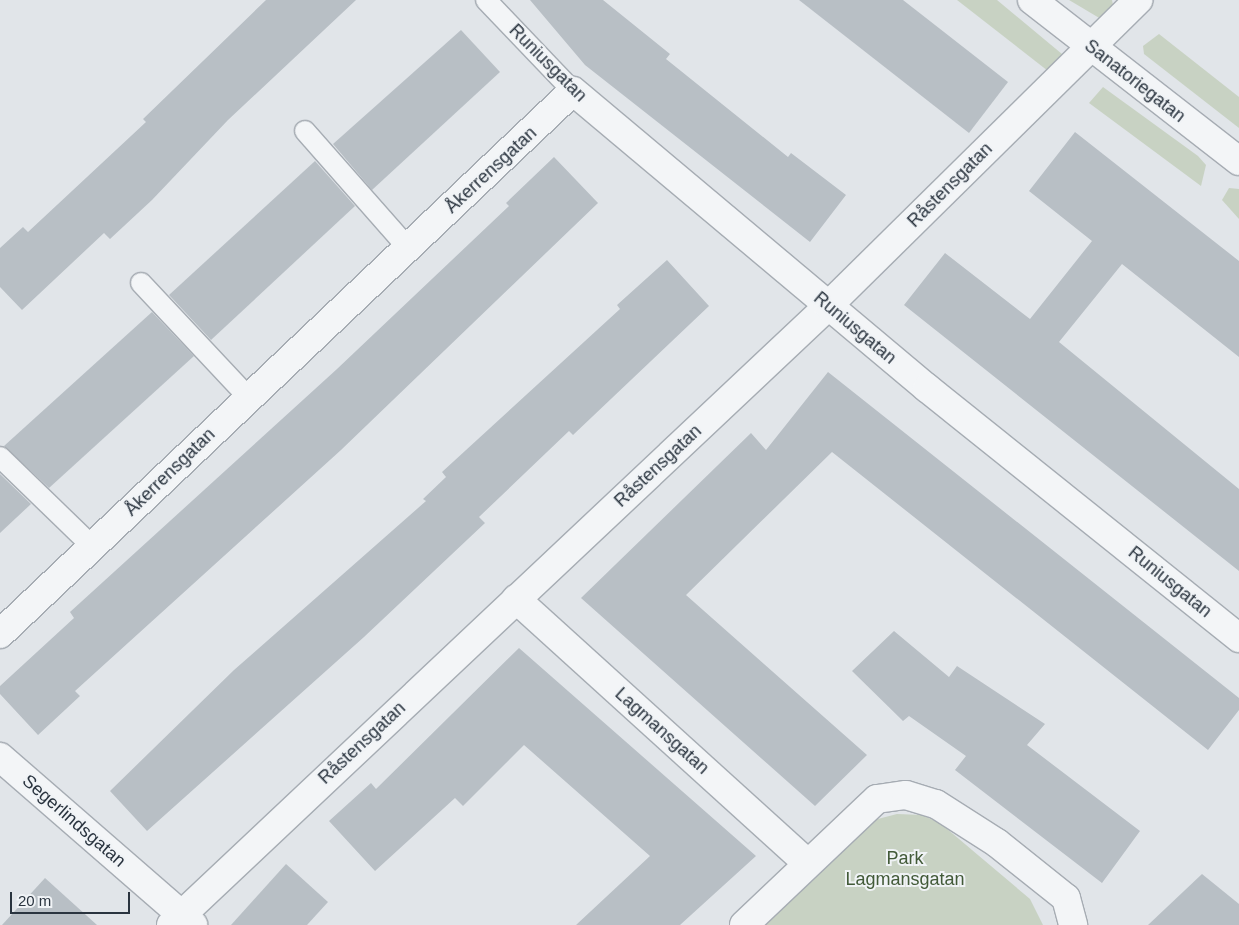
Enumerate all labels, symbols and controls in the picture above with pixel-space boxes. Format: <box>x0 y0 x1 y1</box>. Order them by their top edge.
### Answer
street label: Runiusgatan <box>505 20 591 106</box>
street label: Sanatoriegatan <box>1080 35 1190 127</box>
street label: Åkerrensgatan <box>441 122 541 218</box>
street label: Råstensgatan <box>903 138 997 232</box>
street label: Runiusgatan <box>809 287 901 369</box>
street label: Råstensgatan <box>610 420 706 512</box>
street label: Åkerrensgatan <box>120 424 220 520</box>
street label: Runiusgatan <box>1124 542 1216 622</box>
street label: Lagmansgatan <box>611 683 713 779</box>
street label: Råstensgatan <box>314 697 410 789</box>
street label: Segerlindsgatan <box>18 770 130 872</box>
park label: Park Lagmansgatan <box>845 848 965 891</box>
scale bar <box>12 882 132 914</box>
text: 20 m <box>18 892 51 909</box>

